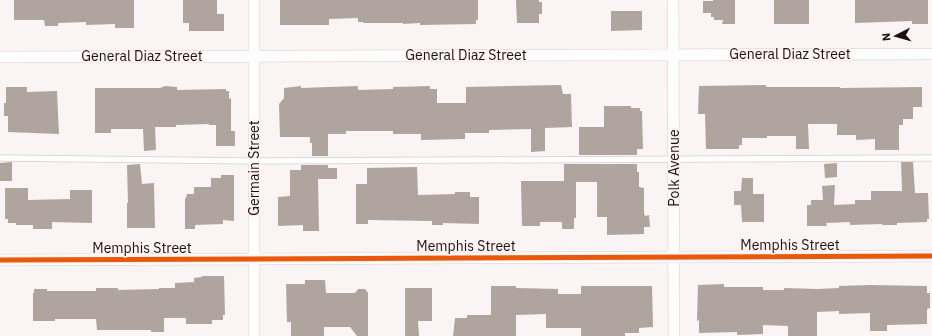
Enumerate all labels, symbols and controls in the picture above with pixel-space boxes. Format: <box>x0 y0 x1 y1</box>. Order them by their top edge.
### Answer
north arrow <box>876 16 916 56</box>
text: N <box>879 32 893 42</box>
street label: General Diaz Street <box>729 45 851 63</box>
street label: General Diaz Street <box>405 46 527 64</box>
street label: General Diaz Street <box>81 47 203 65</box>
street label: Germain Street <box>245 120 263 216</box>
street label: Polk Avenue <box>665 129 683 207</box>
street label: Memphis Street <box>740 236 840 254</box>
street label: Memphis Street <box>416 237 516 255</box>
street label: Memphis Street <box>92 239 192 257</box>

